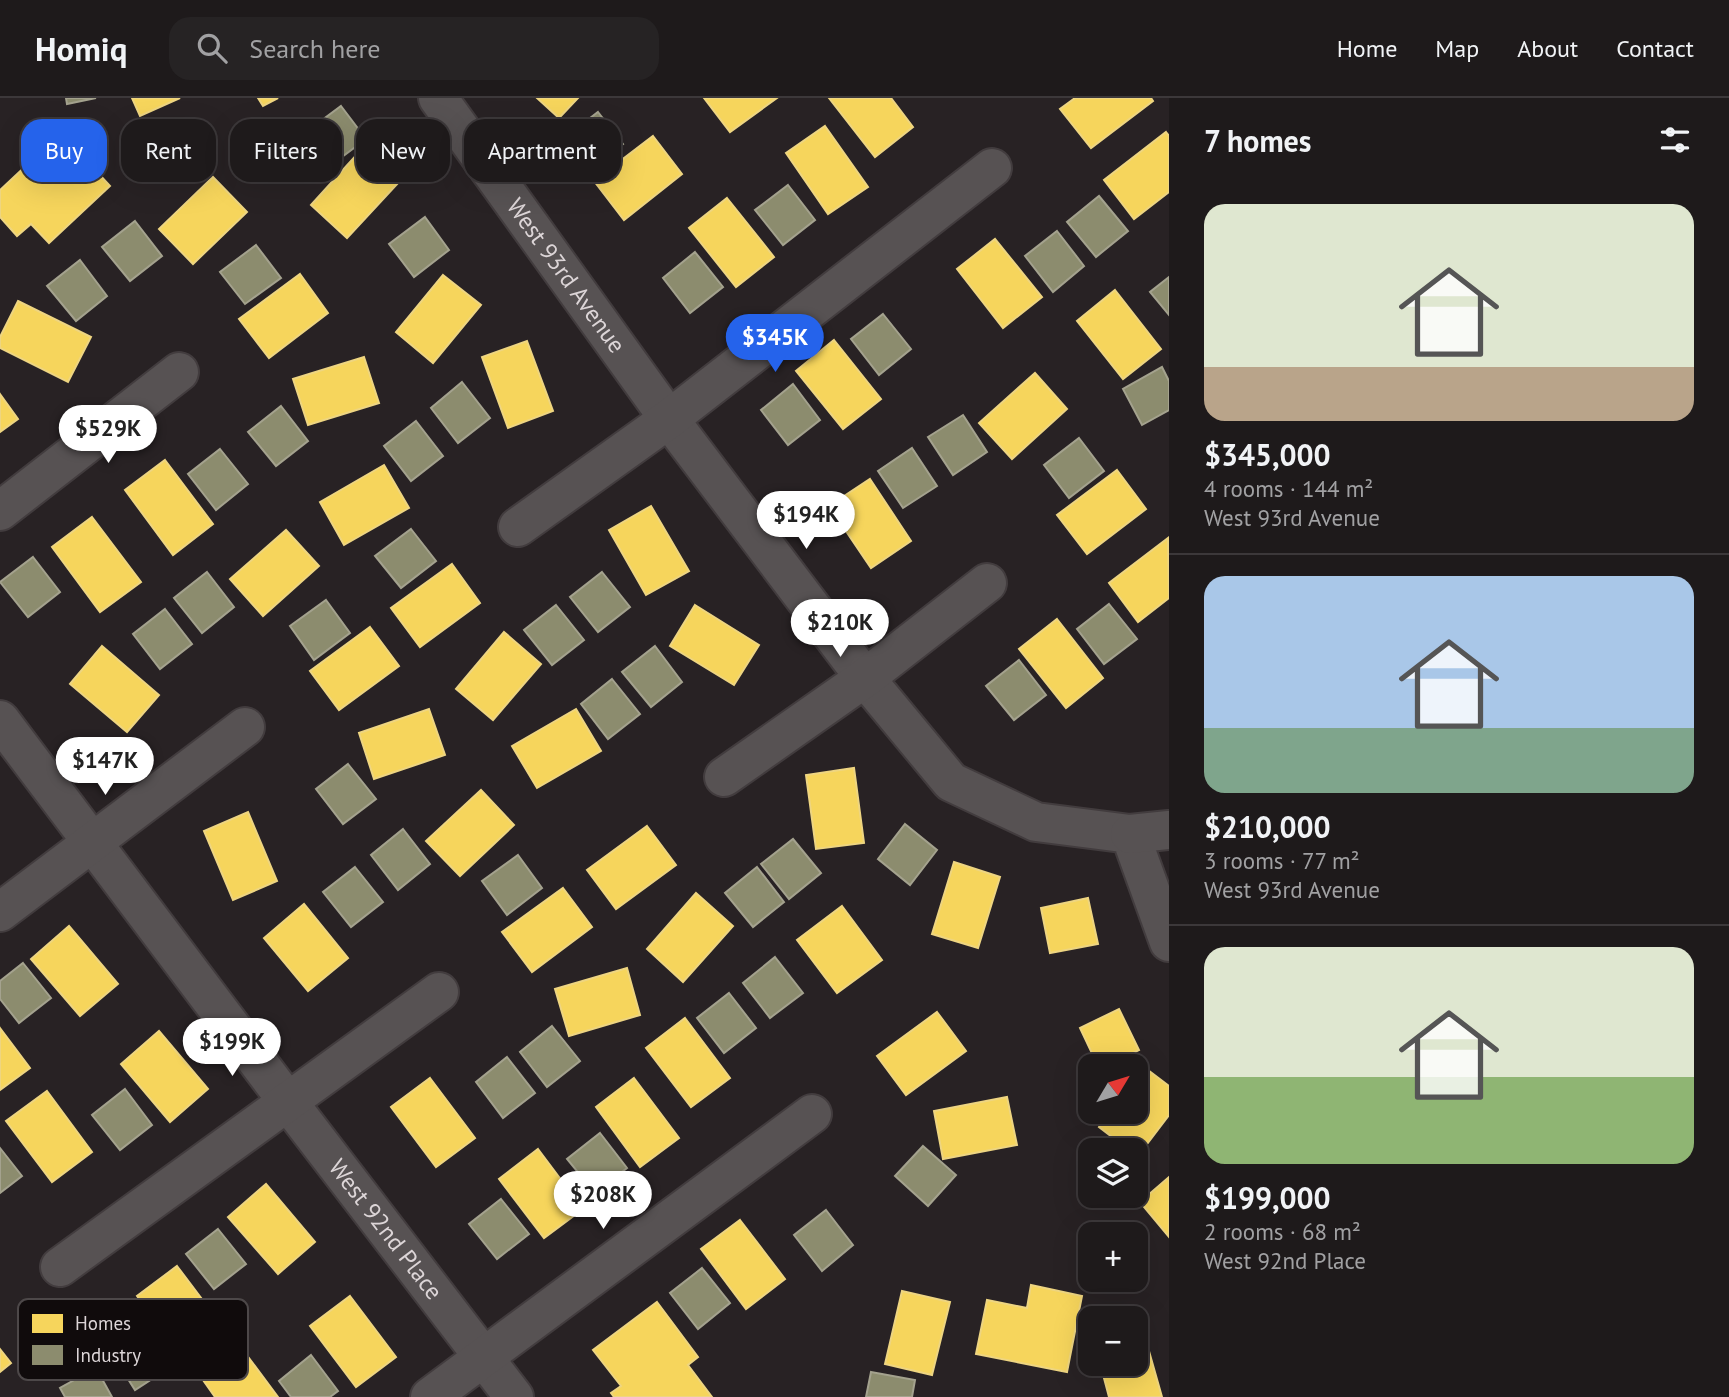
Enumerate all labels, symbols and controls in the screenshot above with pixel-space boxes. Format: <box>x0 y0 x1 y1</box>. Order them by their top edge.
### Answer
search box <box>169 17 659 80</box>
text: Homiq <box>35 27 127 70</box>
icon: search <box>193 29 231 67</box>
text: Search here <box>249 32 380 65</box>
text: Home <box>1337 33 1397 64</box>
text: Map <box>1435 33 1479 64</box>
text: About <box>1517 33 1578 64</box>
text: Contact <box>1616 33 1694 64</box>
chip: Buy <box>21 119 107 182</box>
chip: Rent <box>121 119 216 182</box>
chip: Filters <box>230 119 342 182</box>
chip: New <box>356 119 450 182</box>
chip: Apartment <box>464 119 621 182</box>
text: 7 homes <box>1204 121 1312 160</box>
icon: filters <box>1656 121 1694 159</box>
street label: West 93rd Avenue <box>500 192 633 359</box>
icon: home <box>1386 249 1512 375</box>
pin: $345K <box>726 314 824 374</box>
text: $345K <box>742 322 808 351</box>
pin: $529K <box>59 406 157 465</box>
text: $529K <box>75 413 141 442</box>
text: $345,000 <box>1204 435 1331 474</box>
text: 4 rooms · 144 m² <box>1204 474 1373 503</box>
pin: $194K <box>757 491 855 551</box>
text: $194K <box>773 499 839 528</box>
text: West 93rd Avenue <box>1204 503 1380 532</box>
pin: $210K <box>791 600 889 659</box>
text: $210K <box>807 607 873 636</box>
icon: home <box>1386 621 1512 747</box>
pin: $147K <box>56 738 154 797</box>
text: $147K <box>72 745 138 774</box>
text: $210,000 <box>1204 807 1331 846</box>
text: 3 rooms · 77 m² <box>1204 846 1360 875</box>
text: West 93rd Avenue <box>1204 875 1380 904</box>
icon: home <box>1386 992 1512 1118</box>
pin: $199K <box>183 1018 281 1078</box>
text: $199K <box>199 1026 265 1055</box>
north arrow <box>1078 1054 1148 1124</box>
map controls <box>1078 1054 1148 1376</box>
button: layers <box>1078 1138 1148 1208</box>
street label: West 92nd Place <box>322 1153 450 1306</box>
pin: $208K <box>554 1172 652 1231</box>
text: $199,000 <box>1204 1178 1331 1217</box>
text: $208K <box>570 1179 636 1208</box>
text: 2 rooms · 68 m² <box>1204 1217 1361 1246</box>
button: + <box>1078 1222 1148 1292</box>
text: West 92nd Place <box>1204 1246 1366 1275</box>
legend <box>18 1299 248 1380</box>
button: − <box>1078 1306 1148 1376</box>
text: Homes <box>75 1311 131 1335</box>
text: Industry <box>75 1343 141 1367</box>

